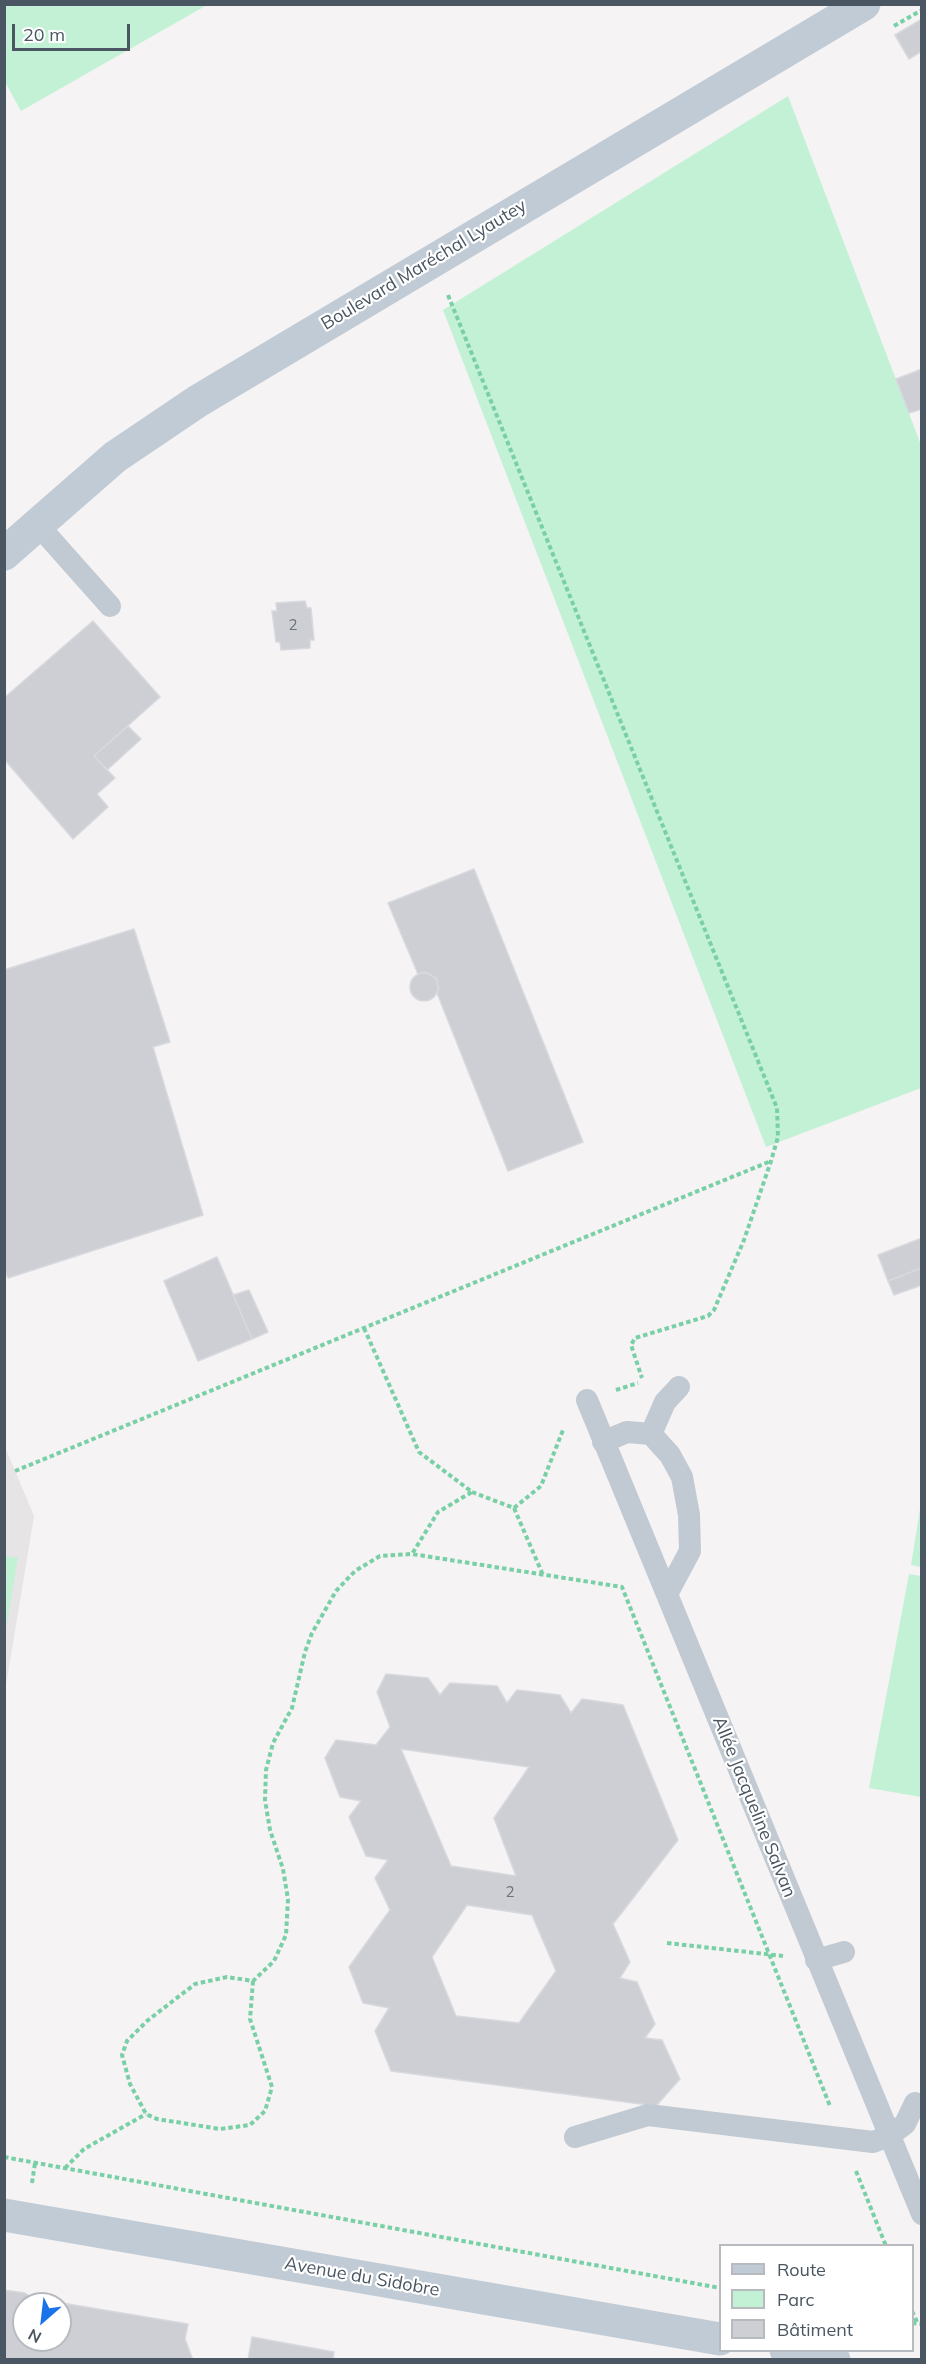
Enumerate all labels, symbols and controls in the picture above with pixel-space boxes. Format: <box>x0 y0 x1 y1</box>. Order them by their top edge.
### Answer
scale bar <box>15 12 134 50</box>
text: 20 m <box>23 23 65 46</box>
street label: Boulevard Maréchal Lyautey <box>317 195 531 335</box>
house number: 2 <box>289 616 297 634</box>
street label: Allée Jacqueline Salvan <box>708 1713 800 1901</box>
house number: 2 <box>506 1883 514 1901</box>
legend <box>719 2244 914 2352</box>
street label: Avenue du Sidobre <box>283 2253 441 2301</box>
text: Route <box>777 2258 826 2281</box>
text: Parc <box>777 2288 814 2311</box>
north arrow <box>12 2292 72 2352</box>
text: Bâtiment <box>777 2318 853 2341</box>
text: N <box>24 2324 45 2348</box>

